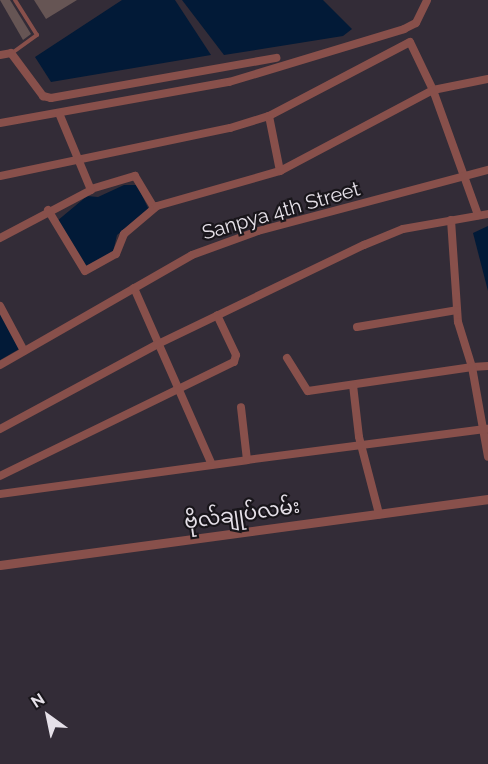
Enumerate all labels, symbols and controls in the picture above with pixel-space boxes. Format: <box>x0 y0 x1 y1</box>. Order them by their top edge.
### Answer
street label: Sanpya 4th Street <box>199 177 363 245</box>
street label: ဗိုလ်ချုပ်လမ်း <box>183 494 301 534</box>
north arrow <box>18 686 78 746</box>
text: N <box>28 689 48 712</box>

